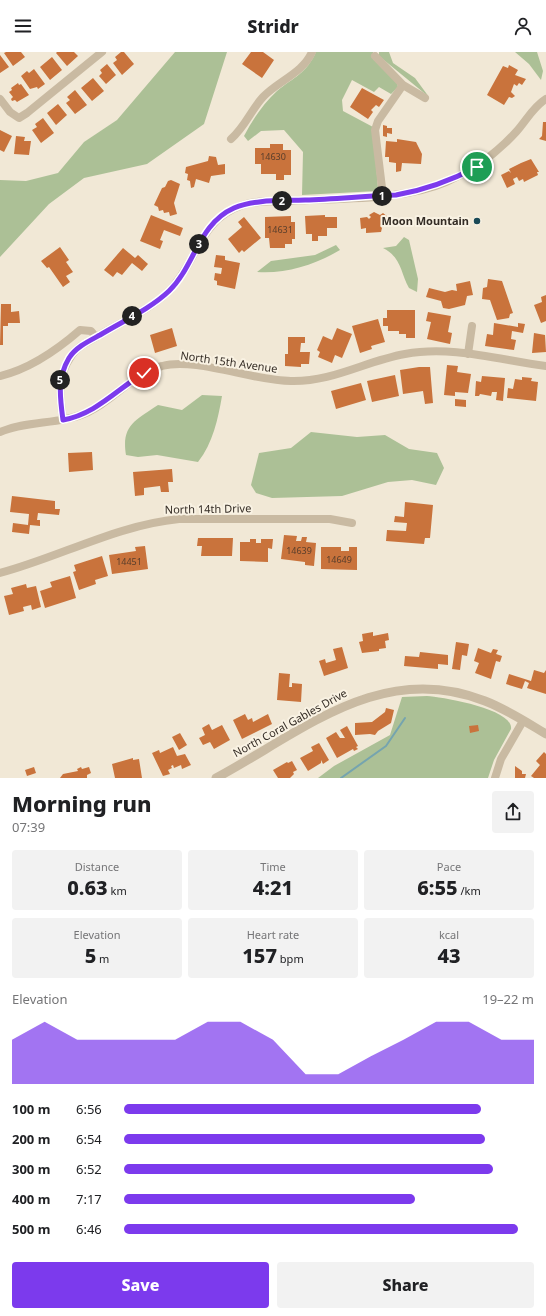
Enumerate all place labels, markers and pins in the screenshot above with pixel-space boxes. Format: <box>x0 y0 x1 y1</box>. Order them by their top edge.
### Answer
pin <box>460 150 494 184</box>
pin: 1 <box>372 186 392 206</box>
pin: 2 <box>272 191 292 211</box>
place label: Moon Mountain <box>382 213 469 228</box>
marker: Moon Mountain <box>472 216 482 226</box>
pin: 3 <box>189 234 209 254</box>
pin: 4 <box>122 306 142 326</box>
pin <box>127 356 161 390</box>
pin: 5 <box>50 370 70 390</box>

